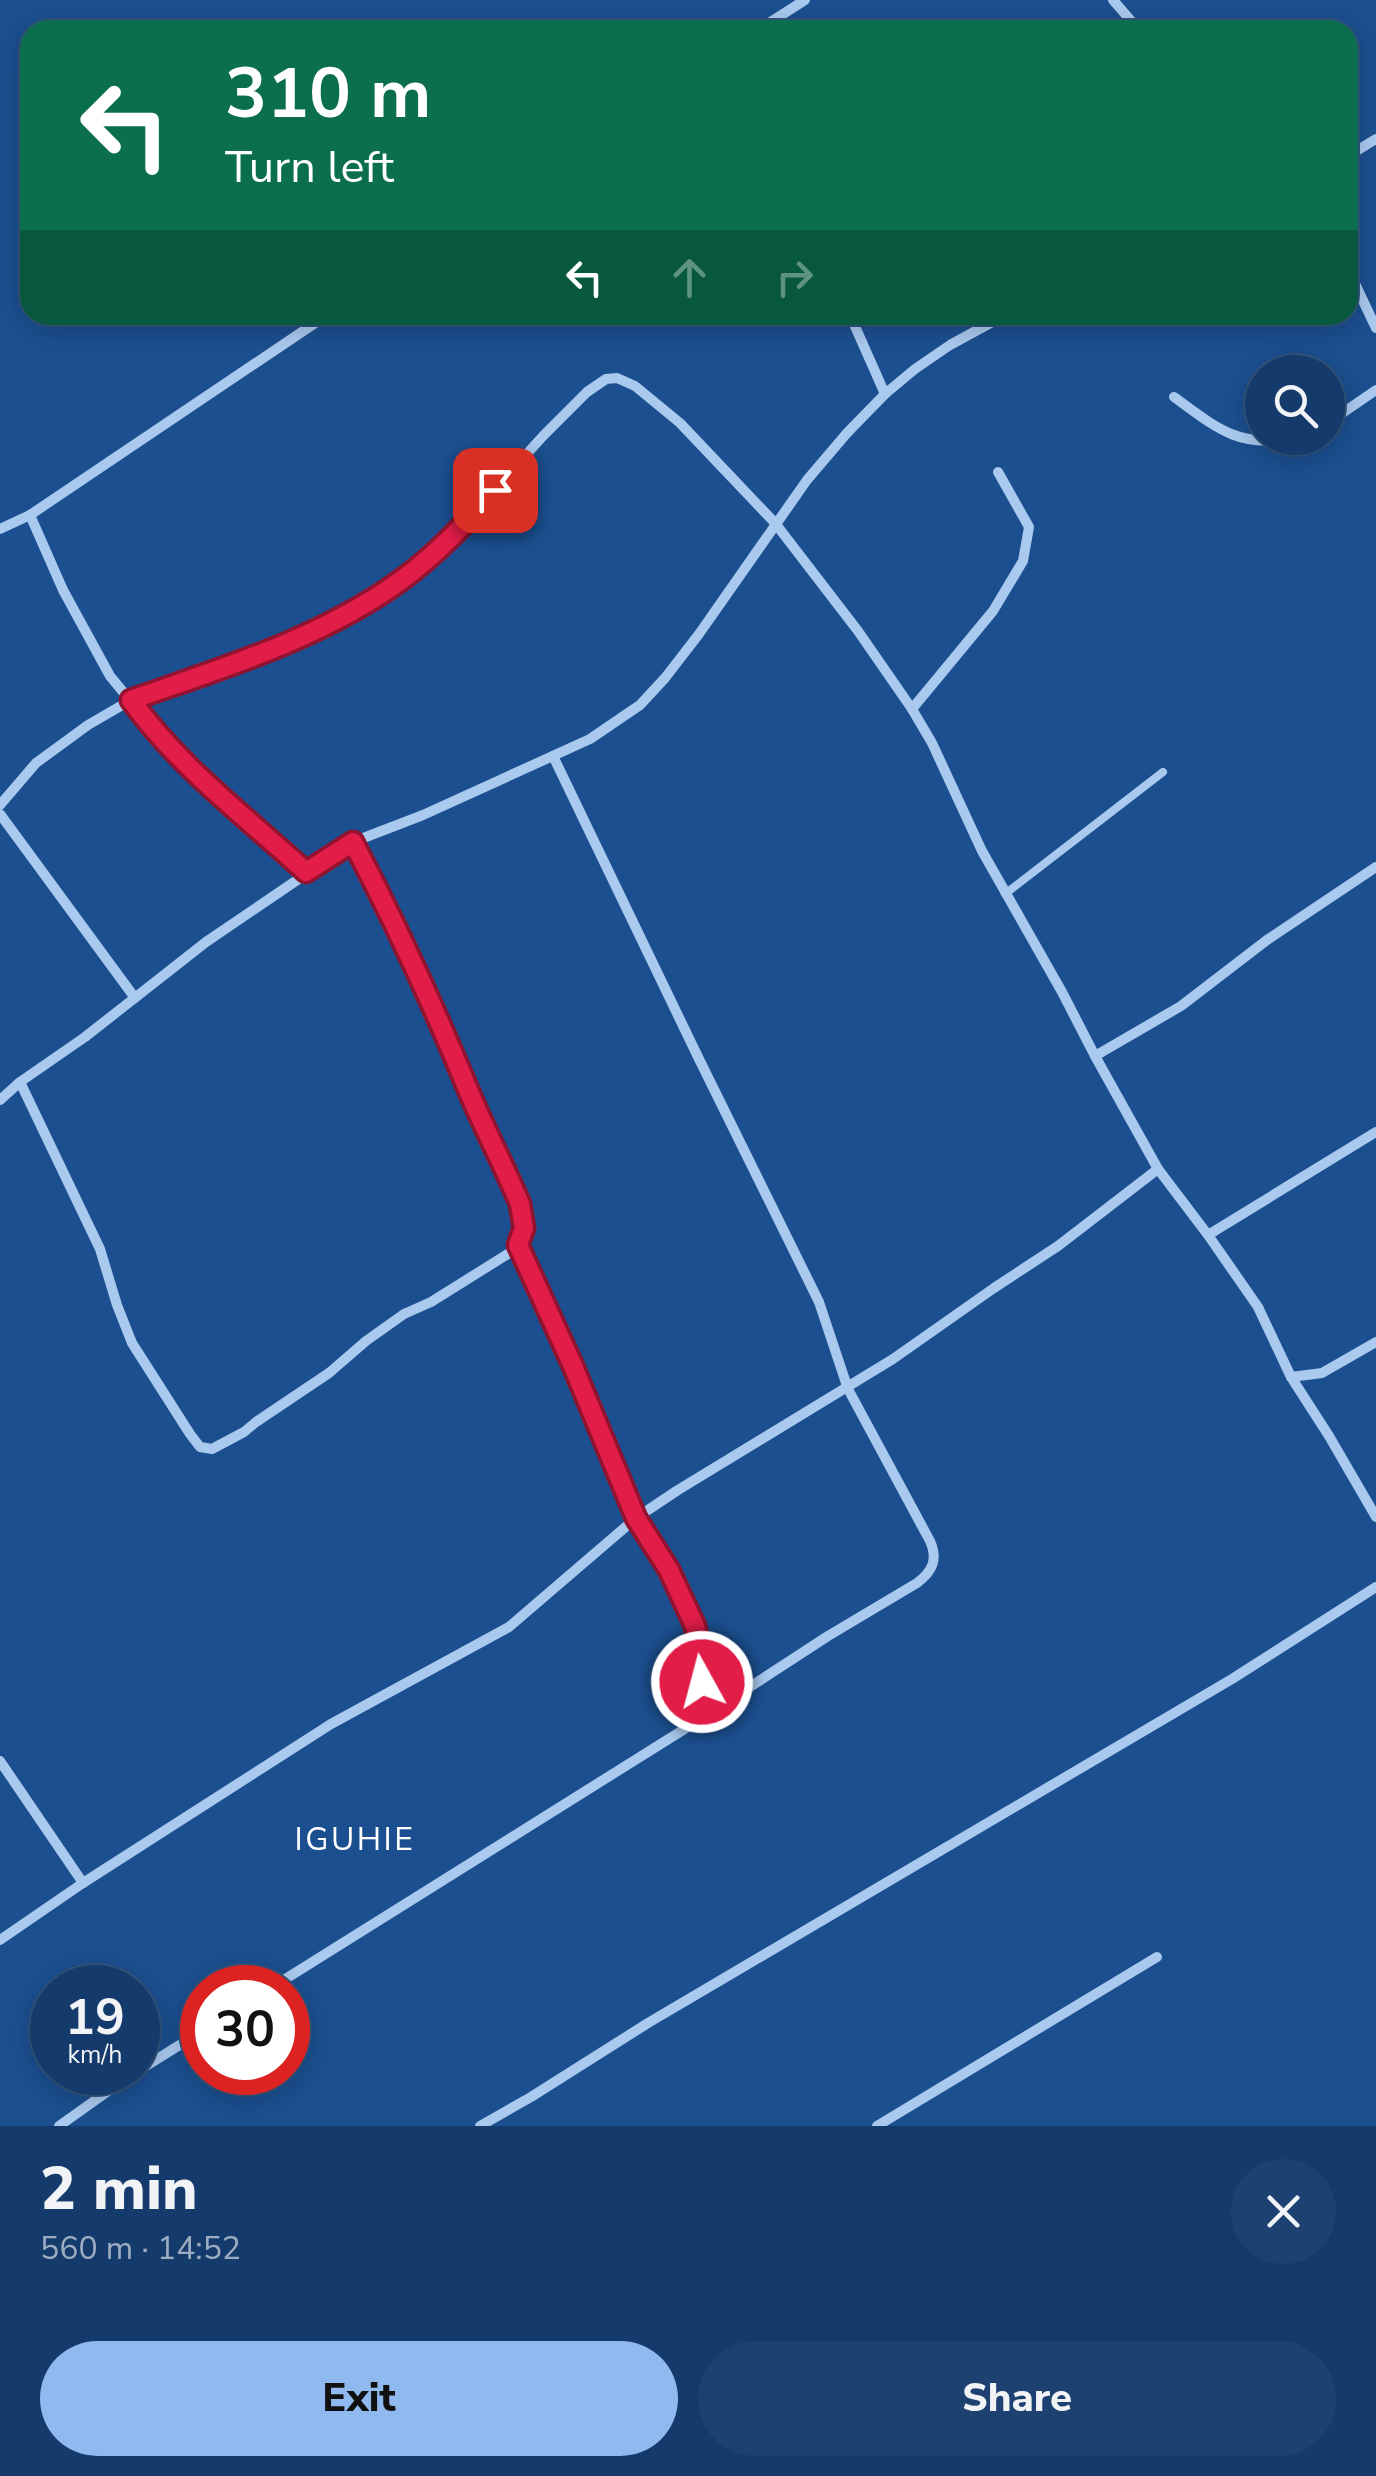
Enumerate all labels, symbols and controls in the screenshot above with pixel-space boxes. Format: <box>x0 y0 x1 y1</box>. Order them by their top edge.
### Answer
text: 310 m <box>225 46 431 142</box>
icon: left <box>60 60 190 190</box>
text: Turn left <box>225 137 394 198</box>
icon: left <box>557 250 612 305</box>
icon: ahead <box>662 250 717 305</box>
icon: right <box>767 250 822 305</box>
map controls <box>1245 355 1345 455</box>
button: search <box>1245 355 1345 455</box>
pin <box>453 448 538 533</box>
icon: arrive <box>468 463 523 518</box>
position arrow <box>650 1630 754 1734</box>
district label: IGUHIE <box>295 1818 415 1861</box>
speed limit sign: 30 <box>180 1965 310 2095</box>
text: 19 <box>65 1983 125 2052</box>
text: km/h <box>67 2038 123 2072</box>
text: 2 min <box>40 2148 198 2230</box>
button: close <box>1231 2159 1336 2264</box>
text: 560 m · 14:52 <box>40 2227 241 2270</box>
button: Exit <box>40 2341 678 2456</box>
button: Share <box>698 2341 1336 2456</box>

